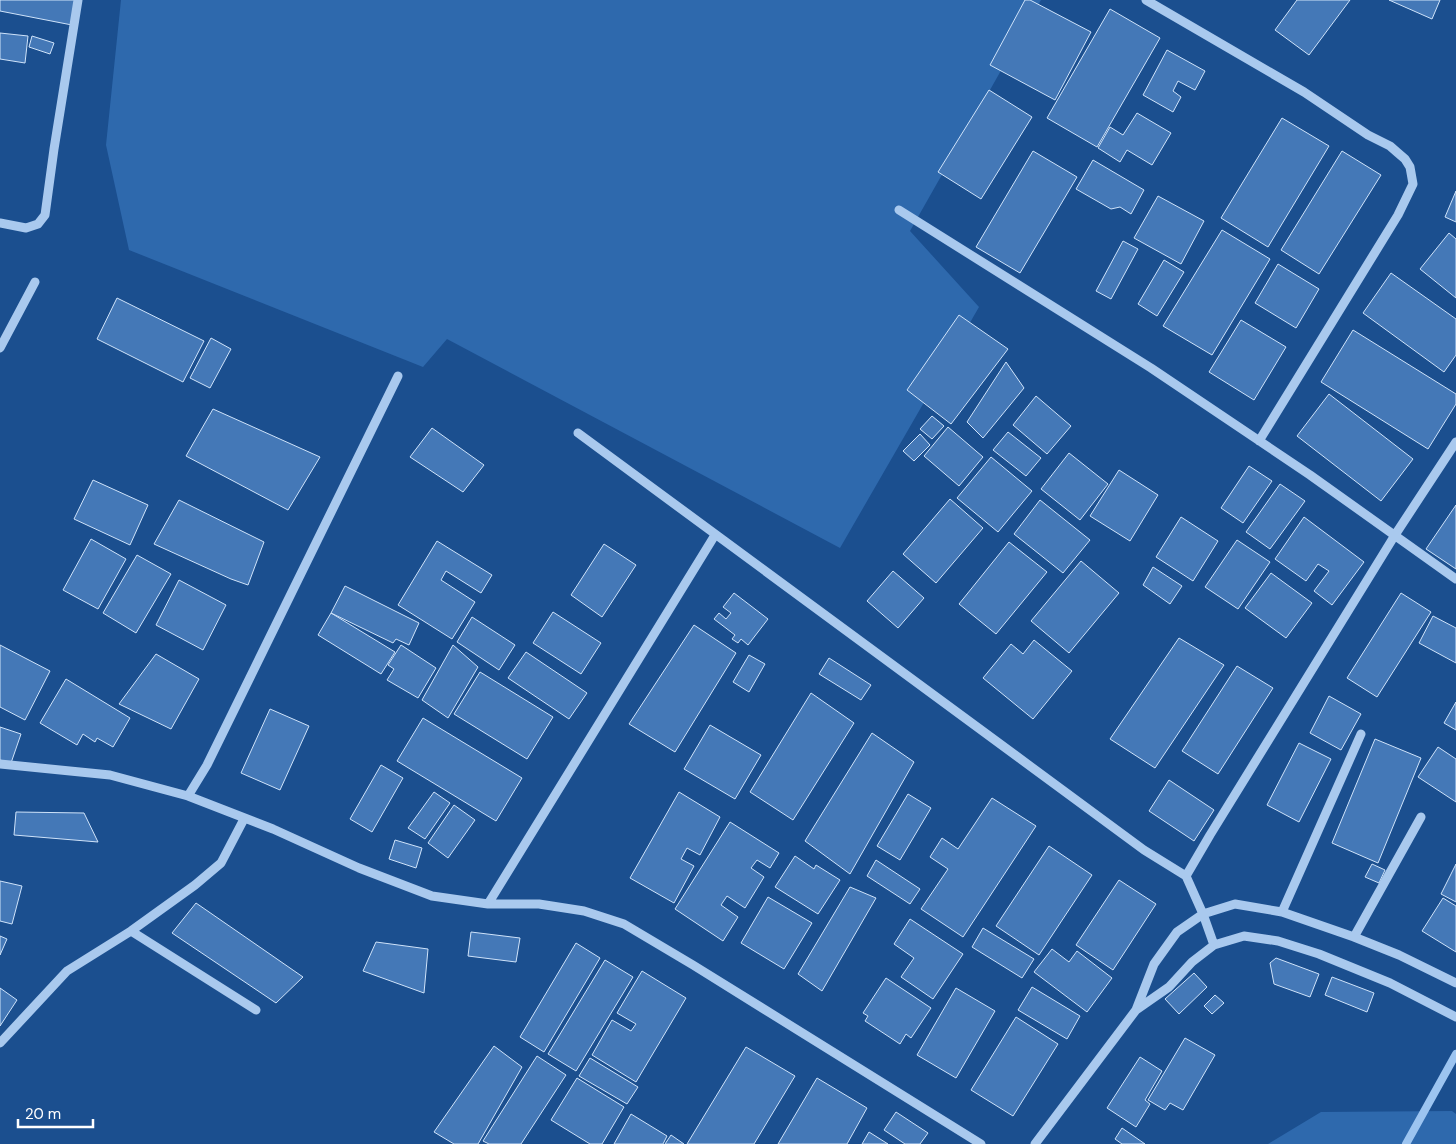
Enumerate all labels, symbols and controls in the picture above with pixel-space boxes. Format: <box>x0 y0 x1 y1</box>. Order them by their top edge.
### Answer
scale bar <box>18 1096 92 1128</box>
text: 20 m <box>25 1104 61 1124</box>

